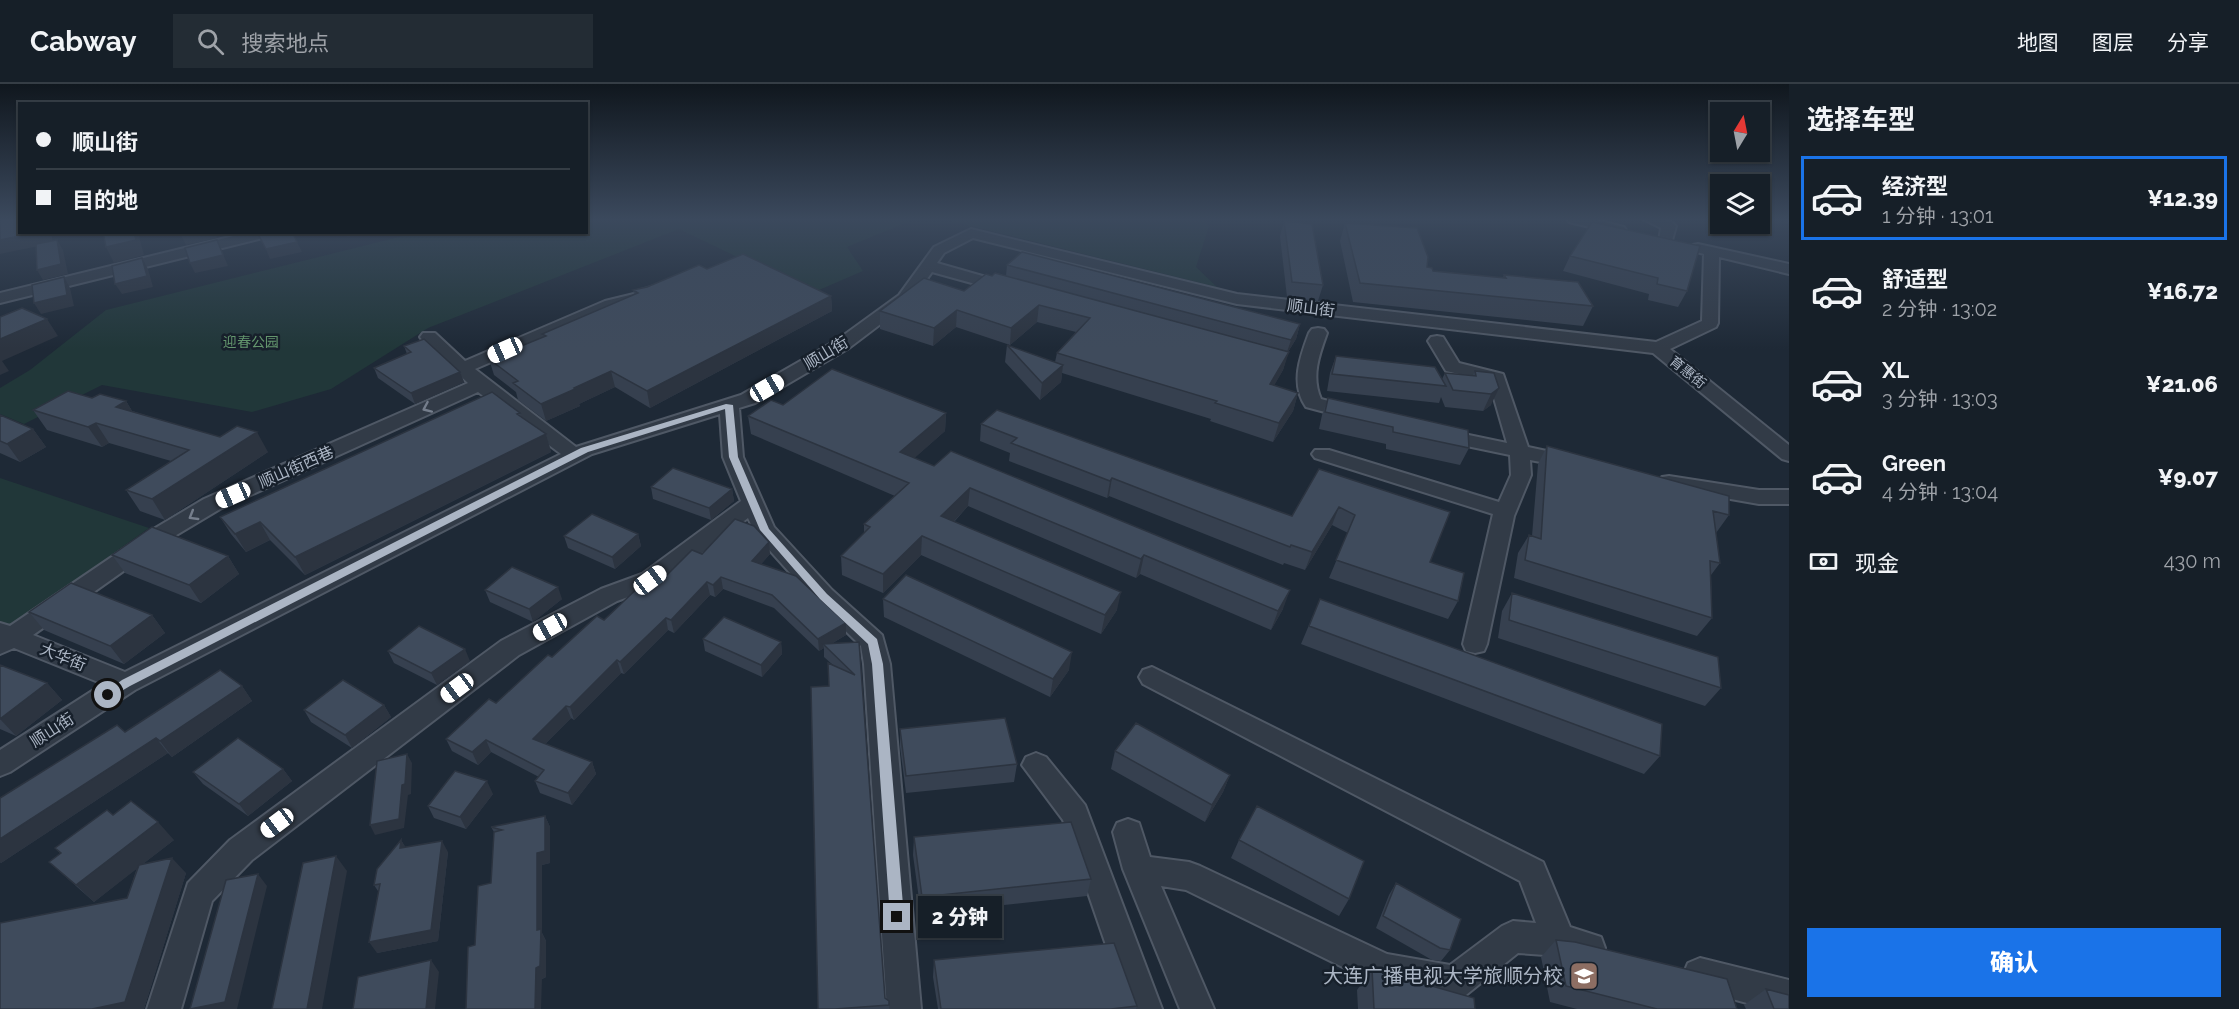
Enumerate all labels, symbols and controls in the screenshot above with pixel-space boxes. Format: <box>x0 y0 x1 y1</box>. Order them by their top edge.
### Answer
search box <box>173 14 593 68</box>
text: Cabway <box>30 25 137 58</box>
icon: search <box>194 25 227 58</box>
text: 搜索地点 <box>242 30 330 56</box>
text: 地图 <box>2017 30 2059 55</box>
text: 图层 <box>2092 30 2134 55</box>
text: 分享 <box>2167 30 2209 55</box>
north arrow <box>1710 102 1770 162</box>
map controls <box>1710 102 1770 234</box>
text: 选择车型 <box>1807 104 1915 135</box>
text: 顺山街 <box>72 129 138 155</box>
icon: car <box>1810 171 1864 225</box>
text: 经济型 <box>1882 173 1948 199</box>
button: layers <box>1710 174 1770 234</box>
text: ¥12.39 <box>2147 185 2218 211</box>
text: 目的地 <box>72 187 138 213</box>
text: 1 分钟 · 13:01 <box>1882 204 1993 228</box>
icon: car <box>1810 264 1864 318</box>
text: 舒适型 <box>1882 266 1948 292</box>
text: ¥16.72 <box>2147 278 2218 304</box>
street label: 顺山街 <box>1286 296 1336 320</box>
text: 2 分钟 · 13:02 <box>1882 297 1997 321</box>
street label: 顺山街 <box>801 332 851 374</box>
park label: 迎春公园 <box>223 334 279 350</box>
car <box>485 334 525 366</box>
street label: 育惠街 <box>1667 353 1709 391</box>
icon: car <box>1810 357 1864 411</box>
text: XL <box>1882 357 1909 383</box>
car <box>747 371 787 405</box>
text: ¥21.06 <box>2146 371 2218 397</box>
text: 3 分钟 · 13:03 <box>1882 387 1998 411</box>
one-way arrow <box>422 401 433 413</box>
street label: 顺山街西巷 <box>256 442 336 492</box>
icon: car <box>1810 450 1864 504</box>
text: Green <box>1882 450 1946 476</box>
text: ¥9.07 <box>2158 464 2218 490</box>
car <box>213 479 253 511</box>
text: 4 分钟 · 13:04 <box>1882 480 1998 504</box>
one-way arrow <box>189 509 199 520</box>
icon: cash <box>1807 545 1840 578</box>
text: 430 m <box>2164 549 2221 573</box>
text: 现金 <box>1855 550 1899 576</box>
car <box>630 562 670 598</box>
car <box>530 610 570 644</box>
street label: 大华街 <box>37 639 89 675</box>
car <box>437 670 477 706</box>
route start <box>94 681 121 708</box>
street label: 顺山街 <box>27 709 77 751</box>
car <box>257 805 297 841</box>
callout: 2 分钟 <box>918 896 1002 938</box>
route end <box>883 903 910 930</box>
text: 2 分钟 <box>932 905 988 929</box>
button: 确认 <box>1807 928 2221 997</box>
school or university icon: 大连广播电视大学旅顺分校 <box>1568 960 1600 992</box>
place label: 大连广播电视大学旅顺分校 <box>1323 964 1563 988</box>

